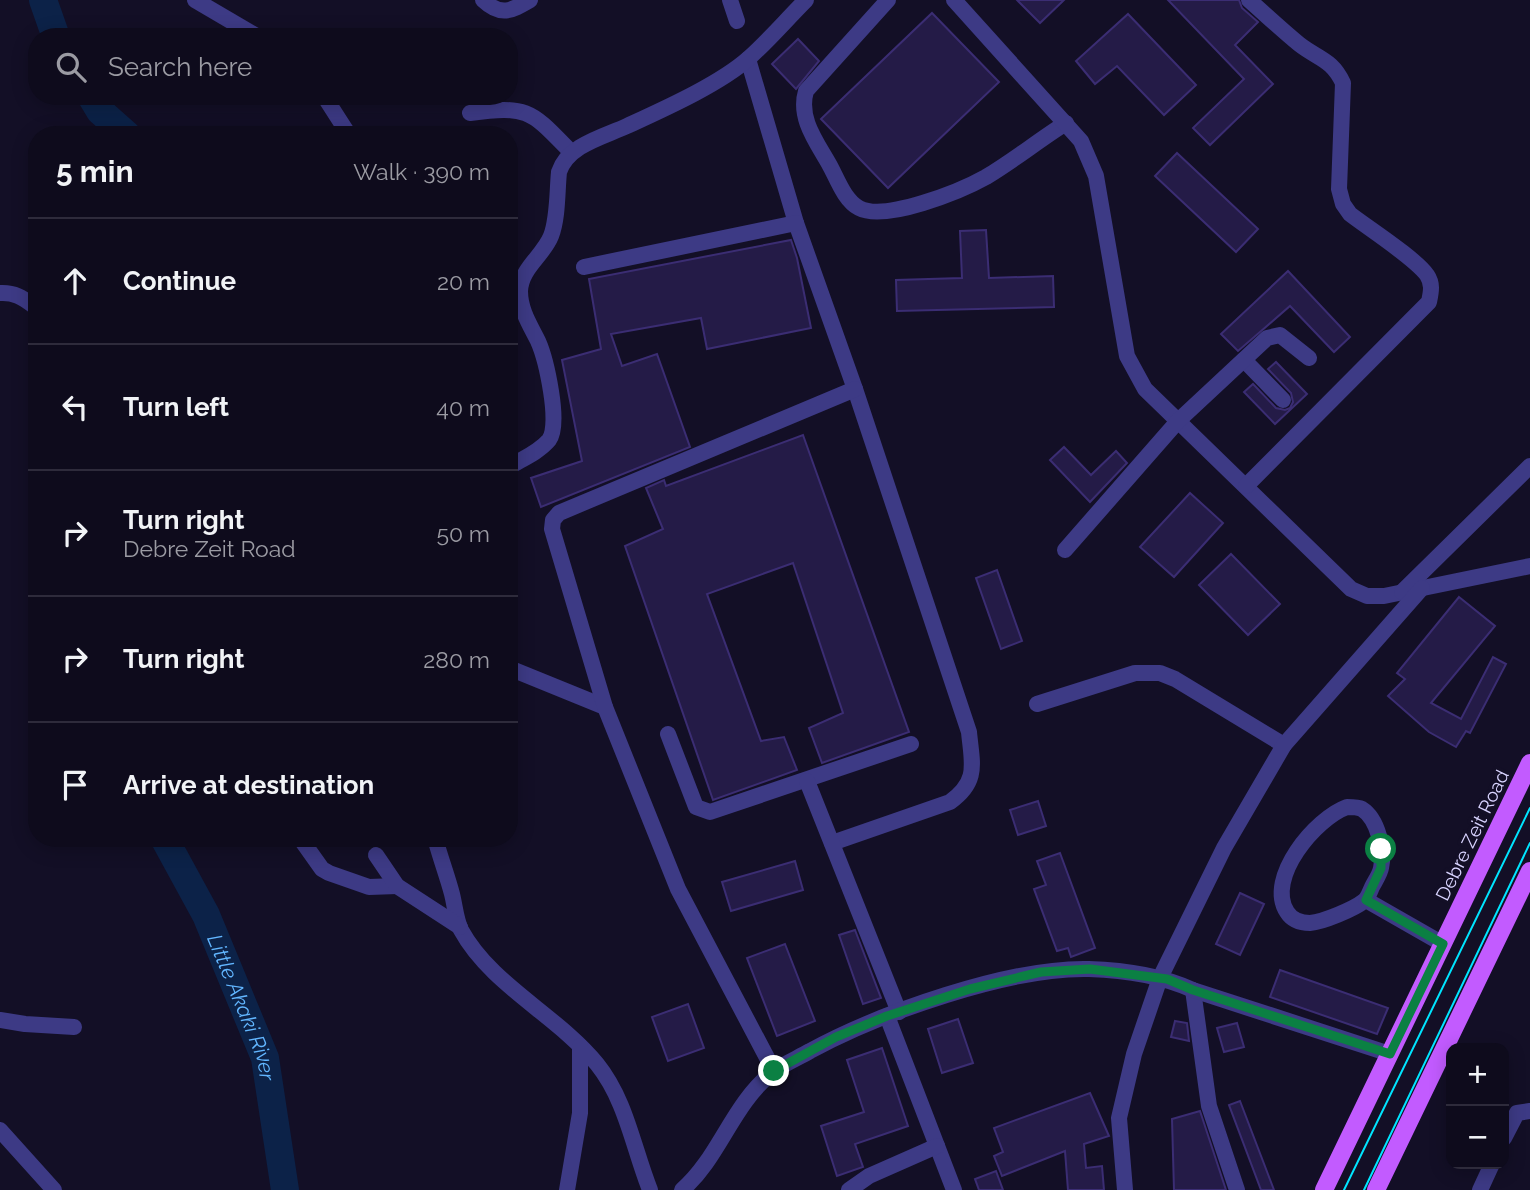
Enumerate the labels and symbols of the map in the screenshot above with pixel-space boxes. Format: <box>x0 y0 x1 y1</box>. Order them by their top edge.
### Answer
street label: Debre Zeit Road <box>1431 766 1513 904</box>
route start <box>1365 833 1396 864</box>
water label: Little Akaki River <box>203 930 281 1083</box>
route end <box>758 1055 789 1086</box>

